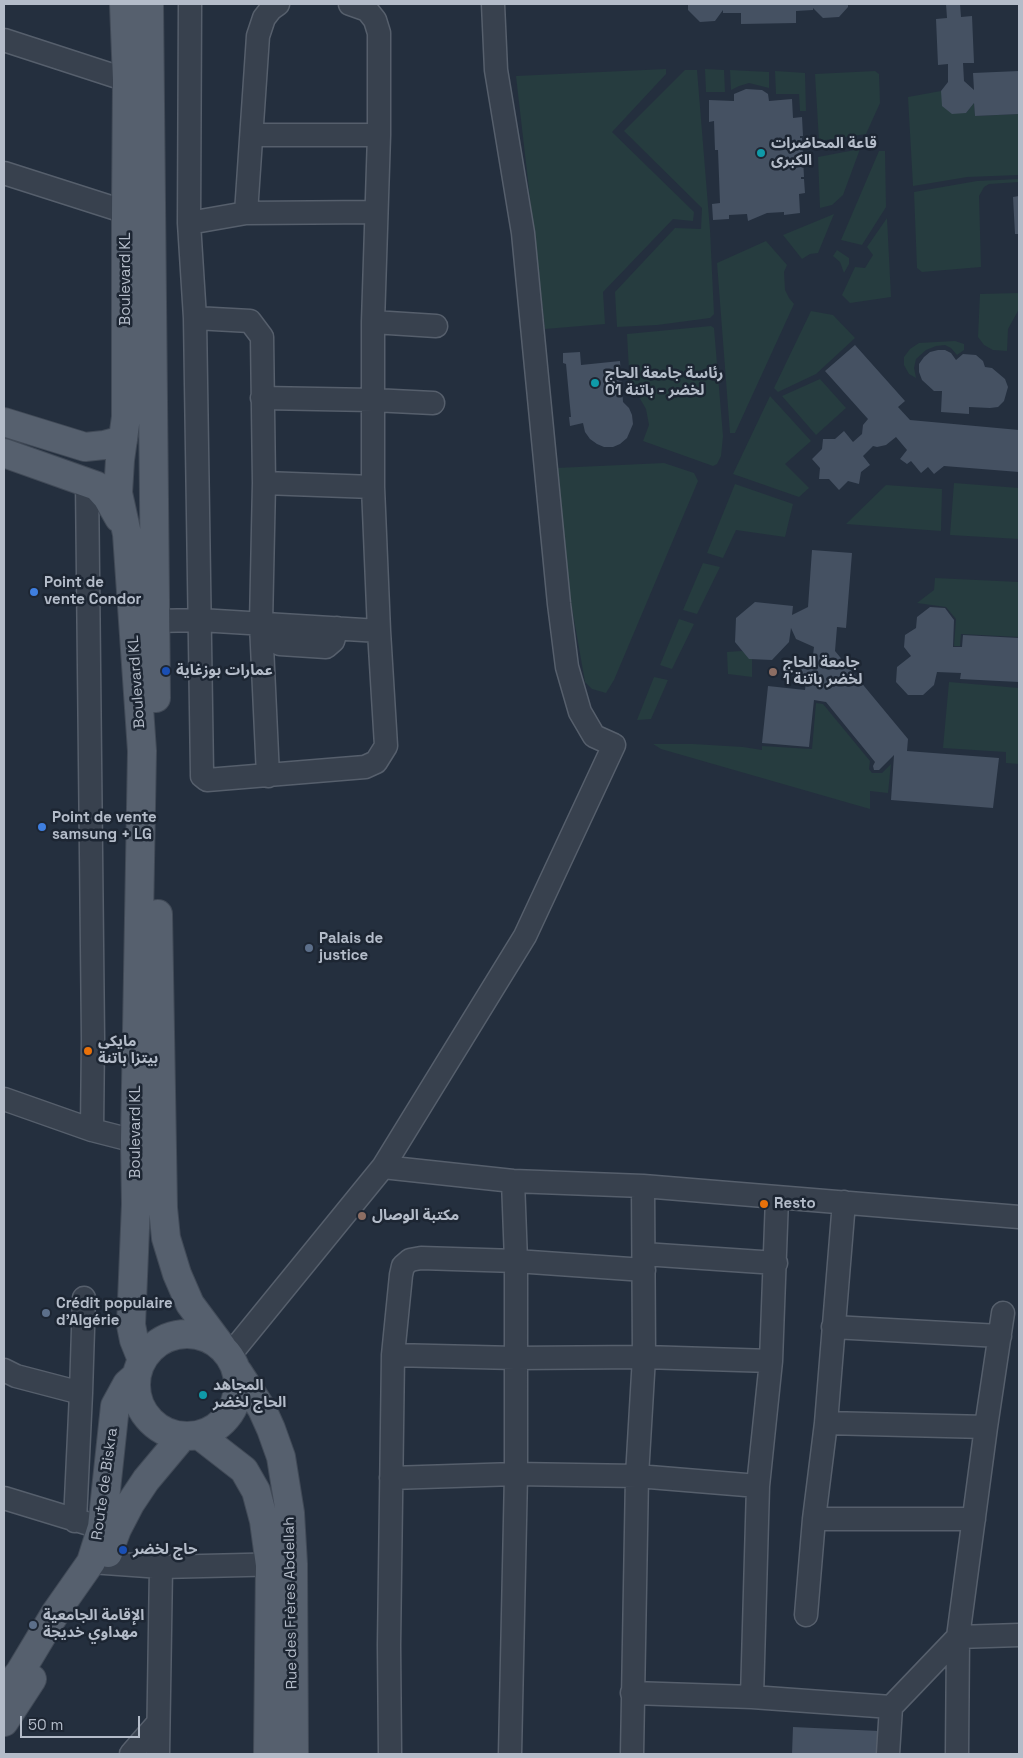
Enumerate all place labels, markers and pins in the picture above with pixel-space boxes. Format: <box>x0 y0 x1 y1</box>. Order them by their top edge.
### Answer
place label: قاعة المحاضرات الكبرى <box>771 135 877 170</box>
marker: قاعة المحاضرات الكبرى <box>755 147 767 159</box>
place label: رئاسة جامعة الحاج لخضر - باتنة 01 <box>605 365 723 400</box>
marker: رئاسة جامعة الحاج لخضر - باتنة 01 <box>589 377 601 389</box>
place label: Point de vente Condor <box>44 574 141 609</box>
marker: Point de vente Condor <box>28 586 40 598</box>
place label: جامعة الحاج لخضر باتنة 1 <box>783 654 862 689</box>
place label: عمارات بوزغاية <box>176 662 273 680</box>
marker: عمارات بوزغاية <box>160 665 172 677</box>
marker: جامعة الحاج لخضر باتنة 1 <box>767 666 779 678</box>
place label: Point de vente samsung + LG <box>52 809 157 844</box>
marker: Point de vente samsung + LG <box>36 821 48 833</box>
place label: Palais de justice <box>319 930 383 965</box>
marker: Palais de justice <box>303 942 315 954</box>
place label: مايكي بيتزا باتنة <box>98 1033 158 1068</box>
marker: مايكي بيتزا باتنة <box>82 1045 94 1057</box>
place label: Resto <box>774 1195 816 1213</box>
marker: Resto <box>758 1198 770 1210</box>
place label: مكتبة الوصال <box>372 1207 459 1225</box>
marker: مكتبة الوصال <box>356 1210 368 1222</box>
place label: Crédit populaire d'Algérie <box>56 1295 173 1330</box>
marker: Crédit populaire d'Algérie <box>40 1307 52 1319</box>
place label: المجاهد الحاج لخضر <box>213 1377 286 1412</box>
marker: المجاهد الحاج لخضر <box>197 1389 209 1401</box>
place label: حاج لخضر <box>133 1541 197 1559</box>
marker: حاج لخضر <box>117 1544 129 1556</box>
place label: الإقامة الجامعية مهداوي خديجة <box>43 1607 144 1642</box>
marker: الإقامة الجامعية مهداوي خديجة <box>27 1619 39 1631</box>

